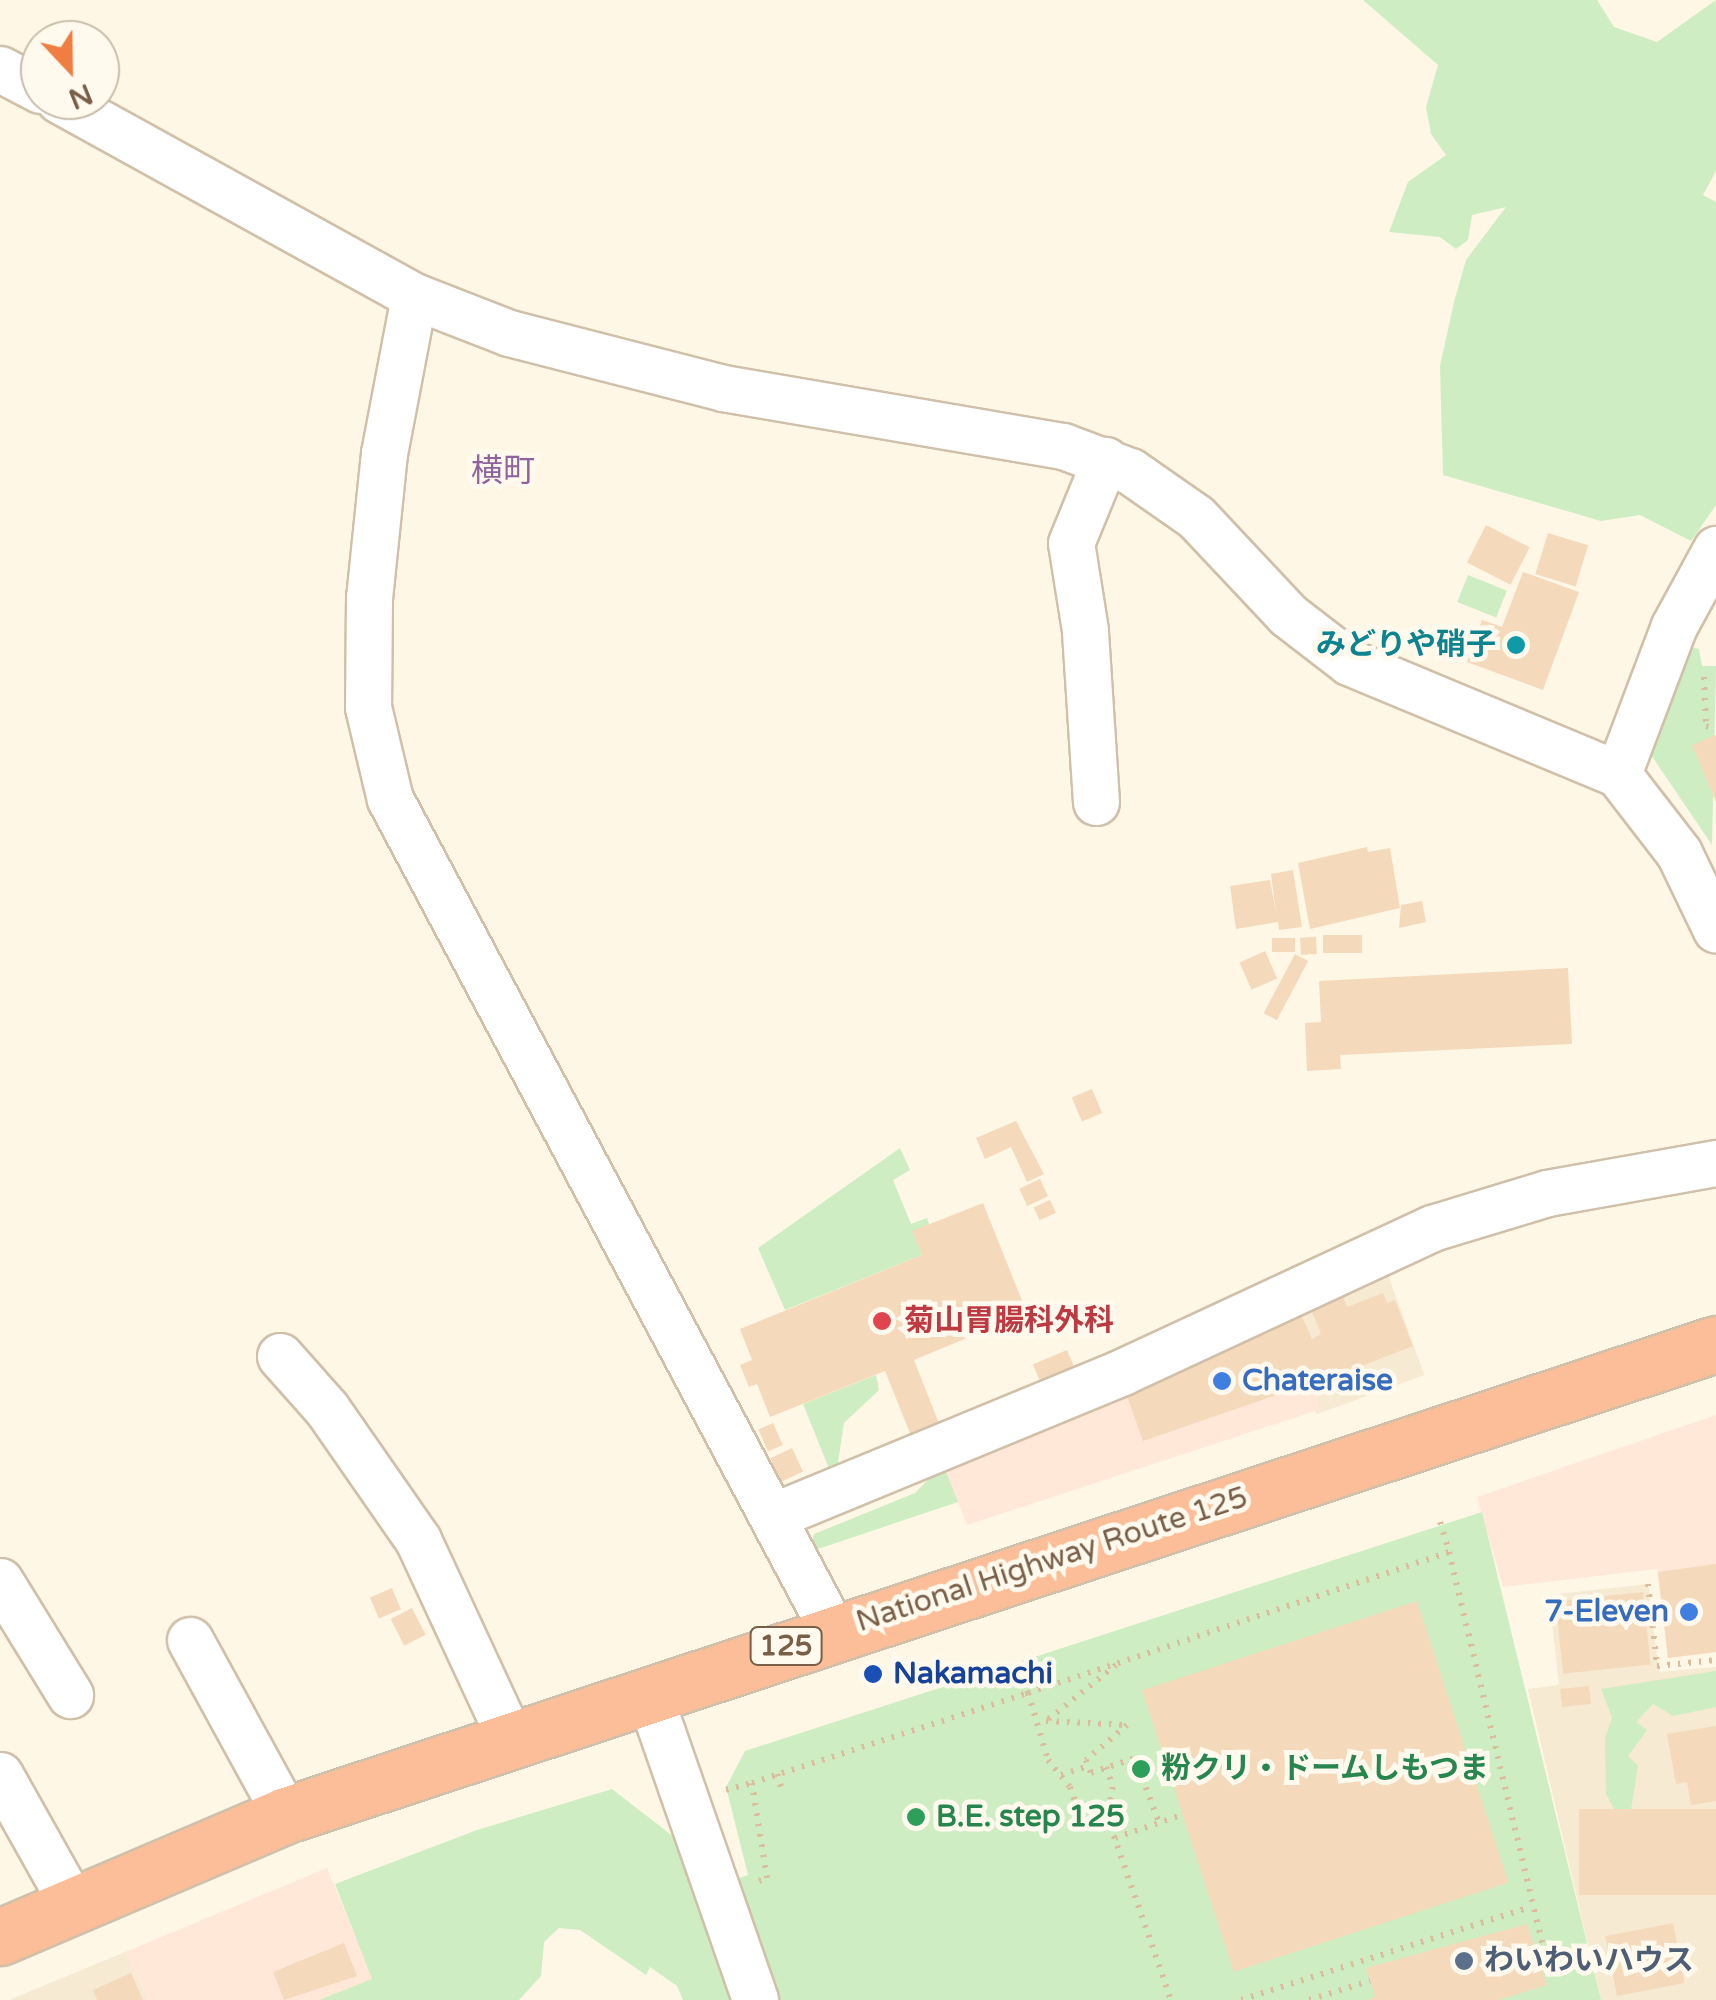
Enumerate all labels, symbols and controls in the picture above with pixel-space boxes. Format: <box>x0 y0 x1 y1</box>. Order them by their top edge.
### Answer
north arrow <box>20 20 120 120</box>
text: N <box>64 76 97 116</box>
district label: 横町 <box>471 452 535 490</box>
place label: みどりや硝子 <box>1316 627 1496 663</box>
marker: みどりや硝子 <box>1505 634 1527 656</box>
place label: 菊山胃腸科外科 <box>904 1303 1114 1339</box>
marker: 菊山胃腸科外科 <box>869 1308 895 1334</box>
place label: Chateraise <box>1242 1363 1393 1399</box>
marker: Chateraise <box>1211 1370 1233 1392</box>
street label: National Highway Route 125 <box>852 1480 1252 1640</box>
place label: 7-Eleven <box>1544 1594 1669 1630</box>
marker: 7-Eleven <box>1678 1601 1700 1623</box>
road number: 125 <box>748 1623 824 1669</box>
place label: Nakamachi <box>893 1656 1053 1692</box>
marker: Nakamachi <box>862 1663 884 1685</box>
place label: 粉クリ・ドームしもつま <box>1161 1751 1491 1787</box>
marker: 粉クリ・ドームしもつま <box>1130 1758 1152 1780</box>
place label: B.E. step 125 <box>936 1799 1125 1835</box>
marker: B.E. step 125 <box>905 1806 927 1828</box>
place label: わいわいハウス <box>1484 1943 1694 1979</box>
marker: わいわいハウス <box>1453 1950 1475 1972</box>

